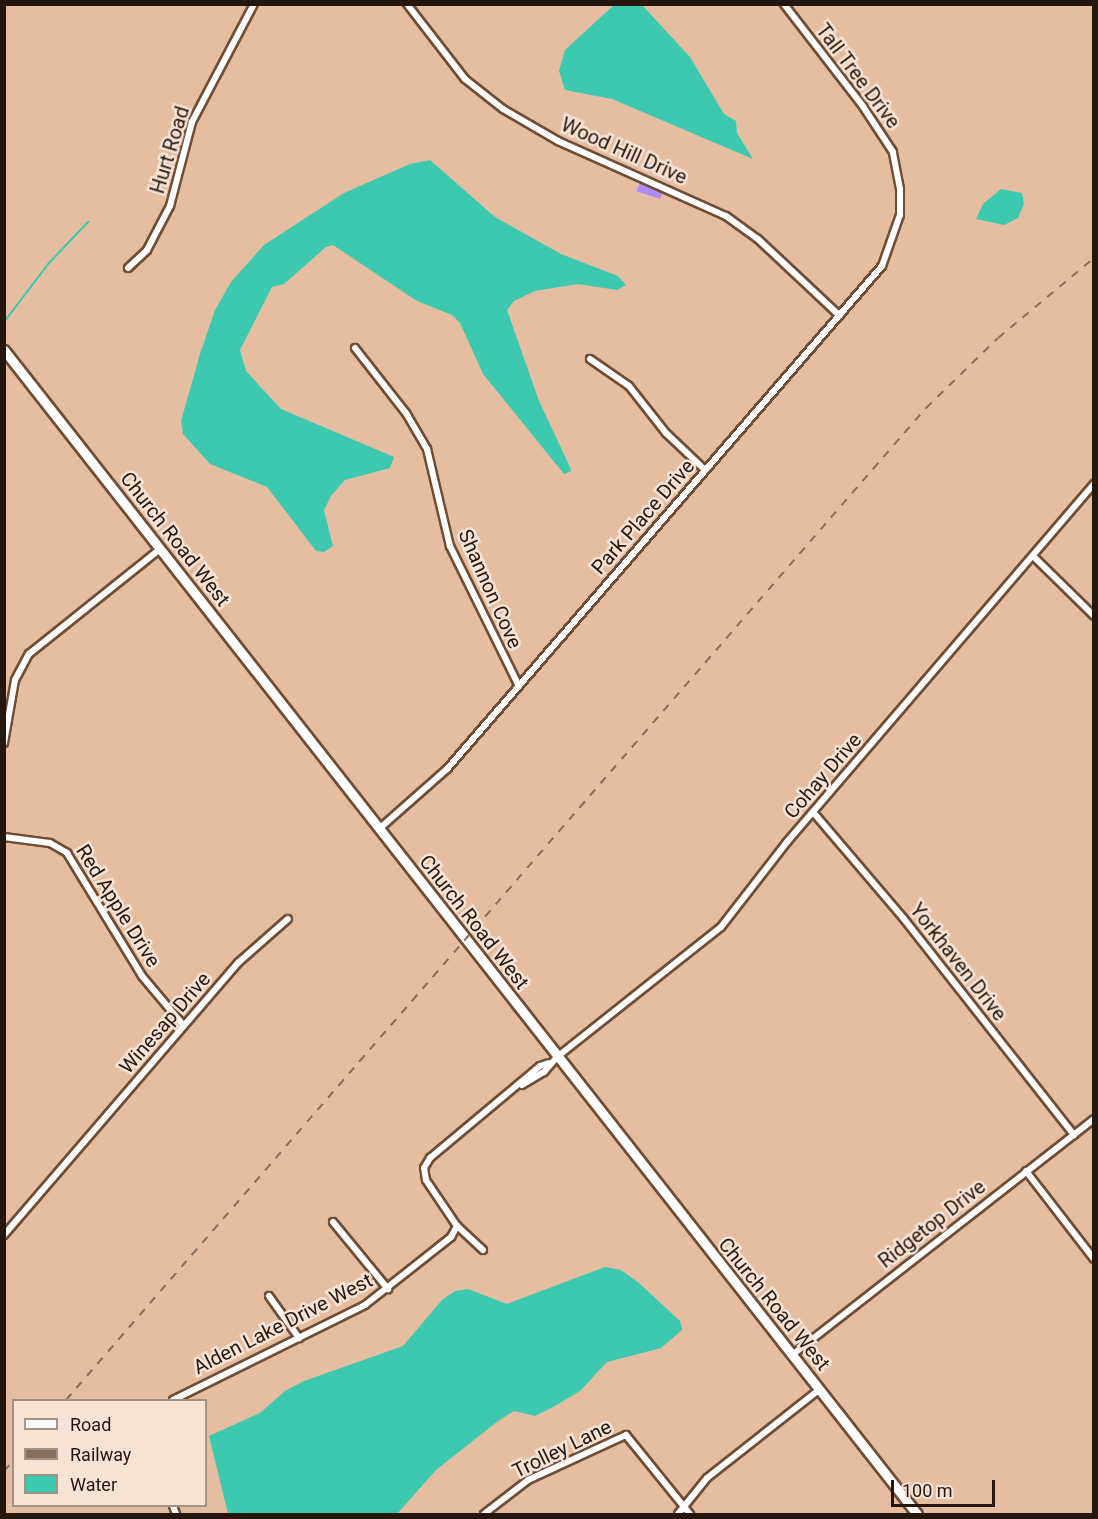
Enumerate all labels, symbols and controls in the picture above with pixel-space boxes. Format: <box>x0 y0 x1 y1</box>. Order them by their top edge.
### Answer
street label: Tall Tree Drive <box>811 19 905 133</box>
street label: Hurt Road <box>145 103 195 197</box>
street label: Wood Hill Drive <box>557 113 691 189</box>
street label: Park Place Drive <box>587 455 699 579</box>
street label: Church Road West <box>115 467 235 611</box>
street label: Shannon Cove <box>453 526 527 652</box>
street label: Cohay Drive <box>779 728 867 824</box>
street label: Red Apple Drive <box>71 840 165 972</box>
street label: Church Road West <box>414 850 534 994</box>
street label: Yorkhaven Drive <box>905 898 1011 1026</box>
street label: Winesap Drive <box>114 967 216 1079</box>
street label: Ridgetop Drive <box>874 1175 990 1273</box>
street label: Church Road West <box>713 1233 835 1375</box>
street label: Alden Lake Drive West <box>189 1268 377 1380</box>
legend <box>12 1399 207 1507</box>
text: Road <box>70 1414 111 1435</box>
street label: Trolley Lane <box>509 1415 615 1483</box>
text: Railway <box>70 1444 131 1465</box>
scale bar <box>894 1468 998 1506</box>
text: Water <box>70 1474 117 1495</box>
text: 100 m <box>902 1480 953 1501</box>

